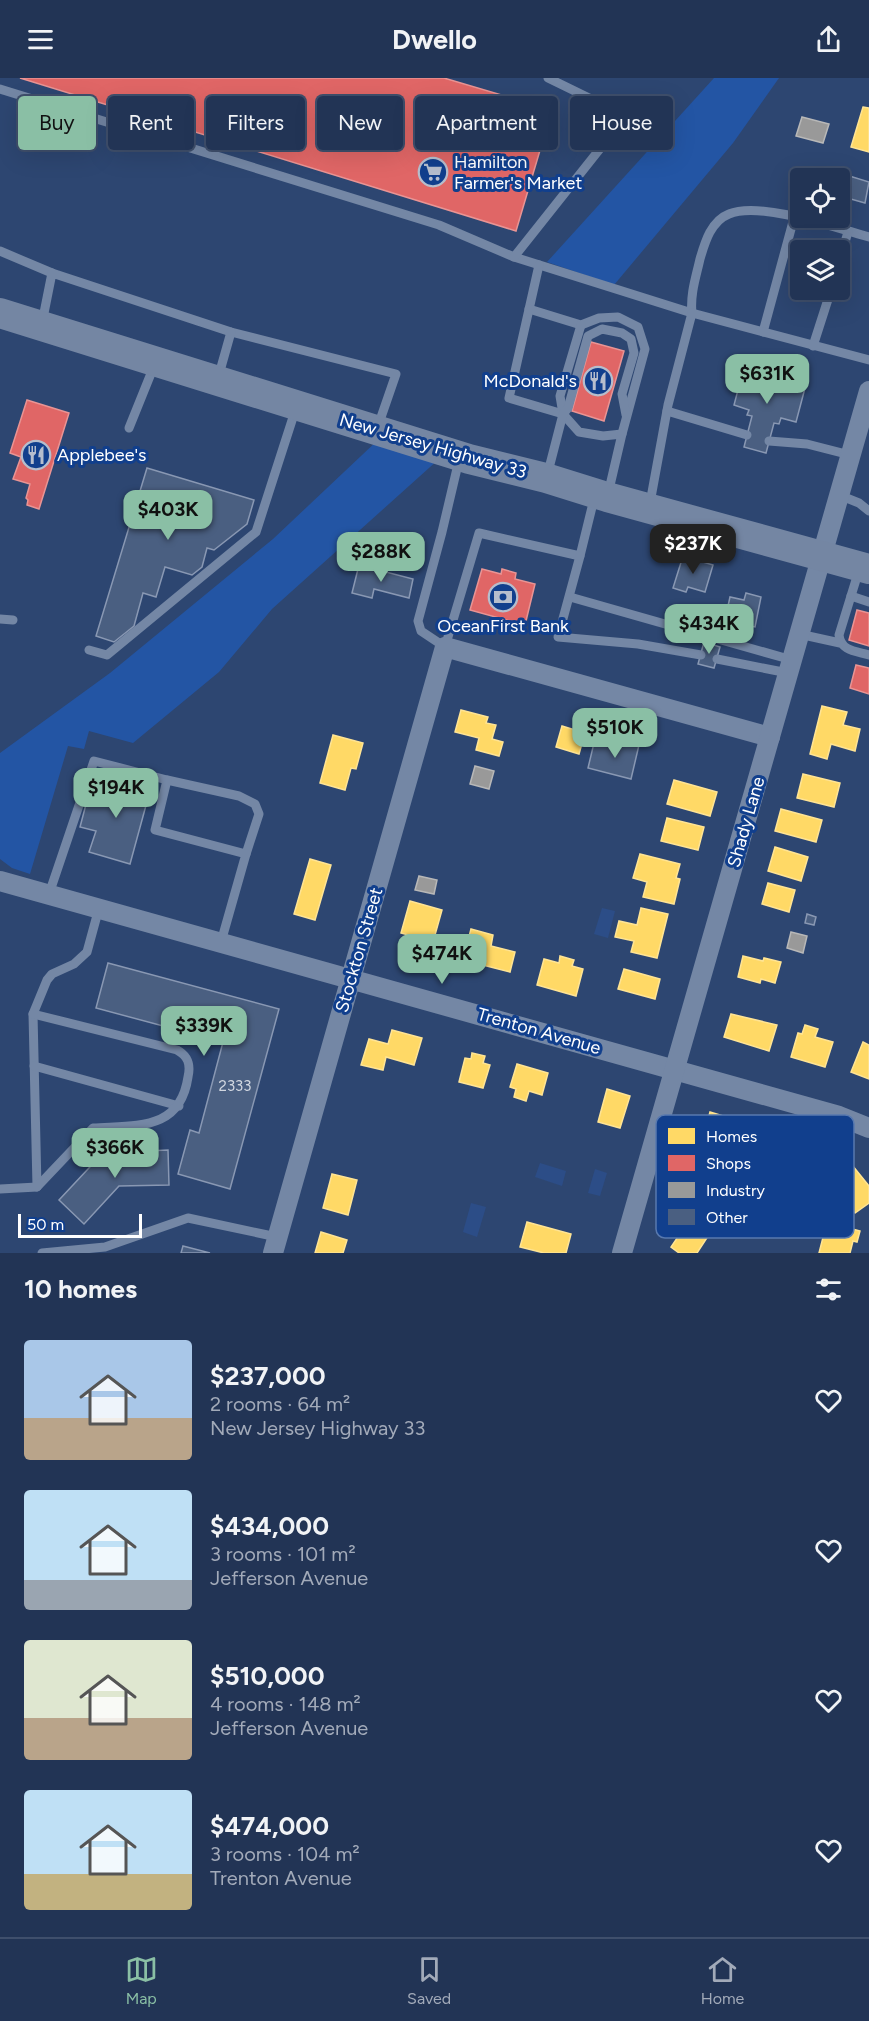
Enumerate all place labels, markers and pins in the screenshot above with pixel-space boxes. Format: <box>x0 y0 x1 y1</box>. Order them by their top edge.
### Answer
place label: Hamilton Farmer's Market <box>454 151 582 194</box>
supermarket icon: Hamilton Farmer's Market <box>417 156 449 188</box>
pin: $631K <box>725 354 809 405</box>
restaurant icon: McDonald's <box>582 365 614 397</box>
place label: McDonald's <box>483 370 577 392</box>
restaurant icon: Applebee's <box>20 439 52 471</box>
place label: Applebee's <box>57 444 146 466</box>
pin: $403K <box>126 490 210 541</box>
pin: $237K <box>651 524 735 575</box>
pin: $288K <box>339 532 423 583</box>
bank icon: OceanFirst Bank <box>487 581 519 613</box>
pin: $434K <box>667 604 751 655</box>
place label: OceanFirst Bank <box>437 615 569 637</box>
pin: $510K <box>573 708 657 759</box>
pin: $194K <box>74 768 158 819</box>
pin: $474K <box>400 934 484 985</box>
pin: $339K <box>162 1006 246 1057</box>
pin: $366K <box>73 1128 157 1179</box>

